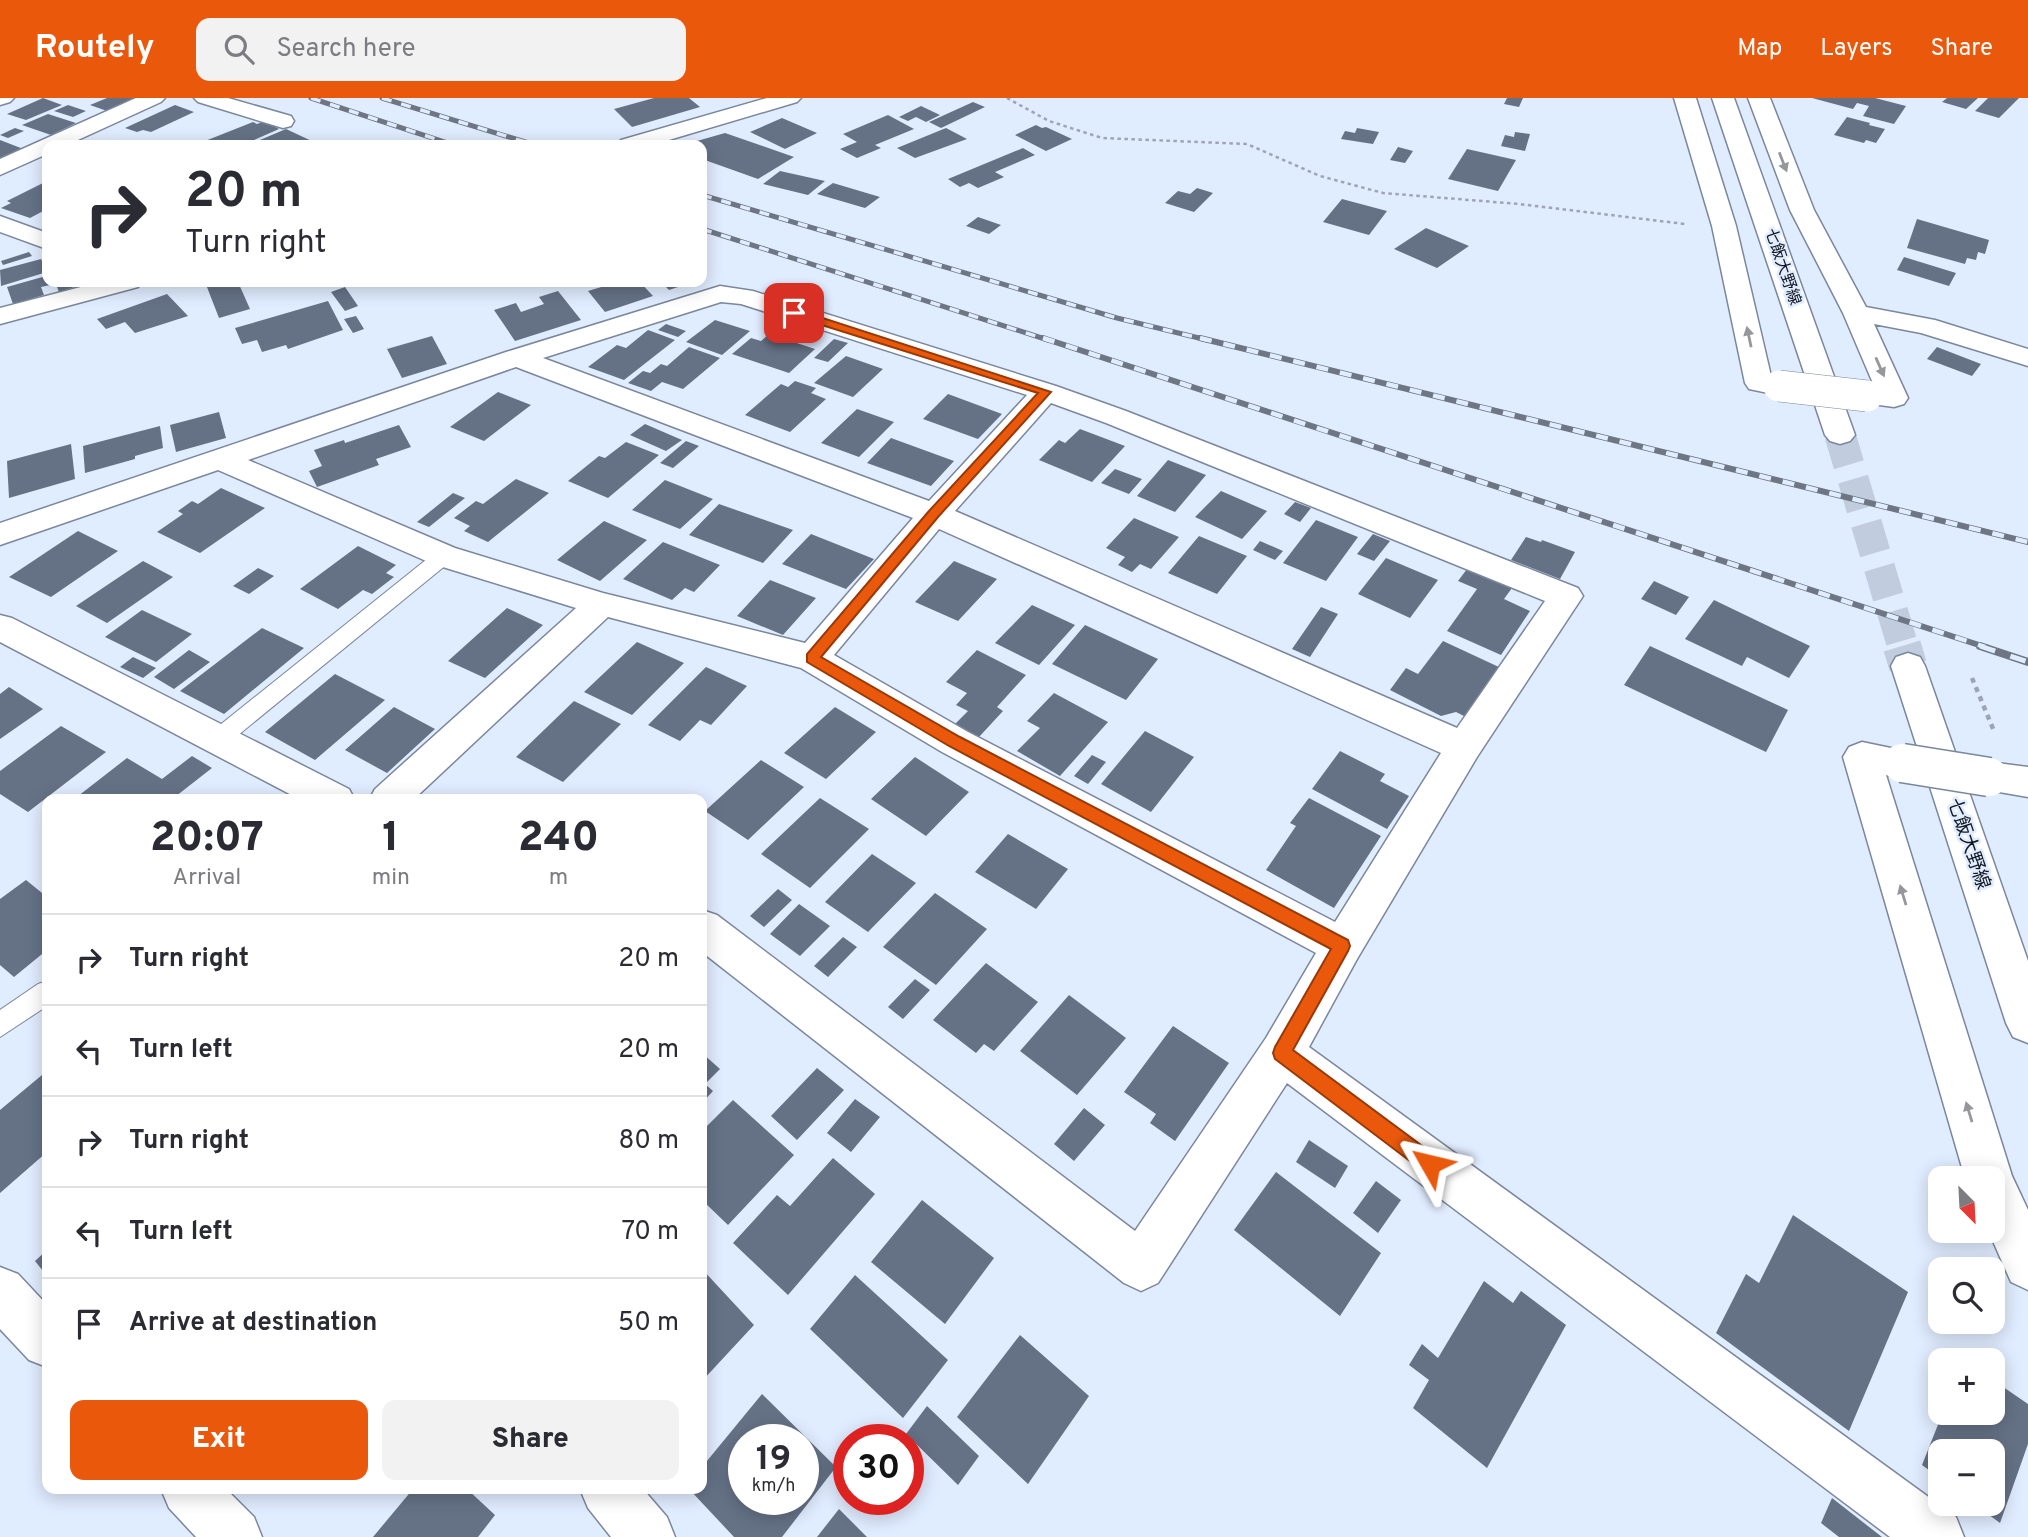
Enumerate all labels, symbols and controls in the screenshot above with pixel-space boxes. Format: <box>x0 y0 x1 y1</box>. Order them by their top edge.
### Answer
search box <box>196 18 686 81</box>
text: Routely <box>35 28 154 70</box>
icon: search <box>220 30 258 68</box>
text: Search here <box>276 33 415 66</box>
text: Map <box>1737 34 1782 64</box>
text: Layers <box>1820 34 1892 64</box>
text: Share <box>1930 34 1993 64</box>
one-way arrow <box>1778 151 1789 172</box>
text: 20 m <box>185 163 302 225</box>
icon: right <box>70 168 161 259</box>
text: Turn right <box>185 224 327 264</box>
street label: 七飯大野線 <box>1760 226 1804 308</box>
pin <box>764 283 824 343</box>
icon: arrive <box>775 294 813 332</box>
one-way arrow <box>1743 326 1754 348</box>
one-way arrow <box>1874 357 1886 377</box>
street label: 七飯大野線 <box>1941 795 1995 893</box>
text: 20:07 <box>150 813 264 866</box>
text: 1 <box>382 813 400 866</box>
text: 240 <box>518 813 599 866</box>
text: Arrival <box>173 864 241 893</box>
text: min <box>372 864 410 893</box>
text: m <box>549 864 568 893</box>
one-way arrow <box>1898 884 1908 905</box>
icon: right <box>70 941 108 979</box>
text: Turn right <box>129 943 249 976</box>
text: 20 m <box>618 943 679 976</box>
icon: left <box>70 1032 108 1070</box>
text: Turn left <box>129 1034 233 1067</box>
text: 20 m <box>618 1034 679 1067</box>
one-way arrow <box>1963 1102 1974 1123</box>
icon: right <box>70 1123 108 1161</box>
text: Turn right <box>129 1125 249 1158</box>
text: 80 m <box>619 1125 679 1158</box>
position arrow <box>1393 1127 1467 1201</box>
north arrow <box>1928 1166 2006 1242</box>
map controls <box>1928 1166 2005 1516</box>
icon: left <box>70 1214 108 1252</box>
text: Turn left <box>129 1216 233 1249</box>
text: 70 m <box>621 1216 679 1249</box>
button: search <box>1928 1257 2005 1334</box>
icon: arrive <box>70 1305 108 1343</box>
text: Arrive at destination <box>129 1307 377 1340</box>
text: 50 m <box>618 1307 679 1340</box>
button: + <box>1928 1348 2005 1425</box>
button: Exit <box>70 1400 368 1480</box>
button: Share <box>382 1400 679 1480</box>
speed limit sign: 30 <box>833 1424 924 1515</box>
text: 19 <box>756 1438 791 1482</box>
button: − <box>1928 1439 2005 1516</box>
text: km/h <box>752 1475 795 1498</box>

